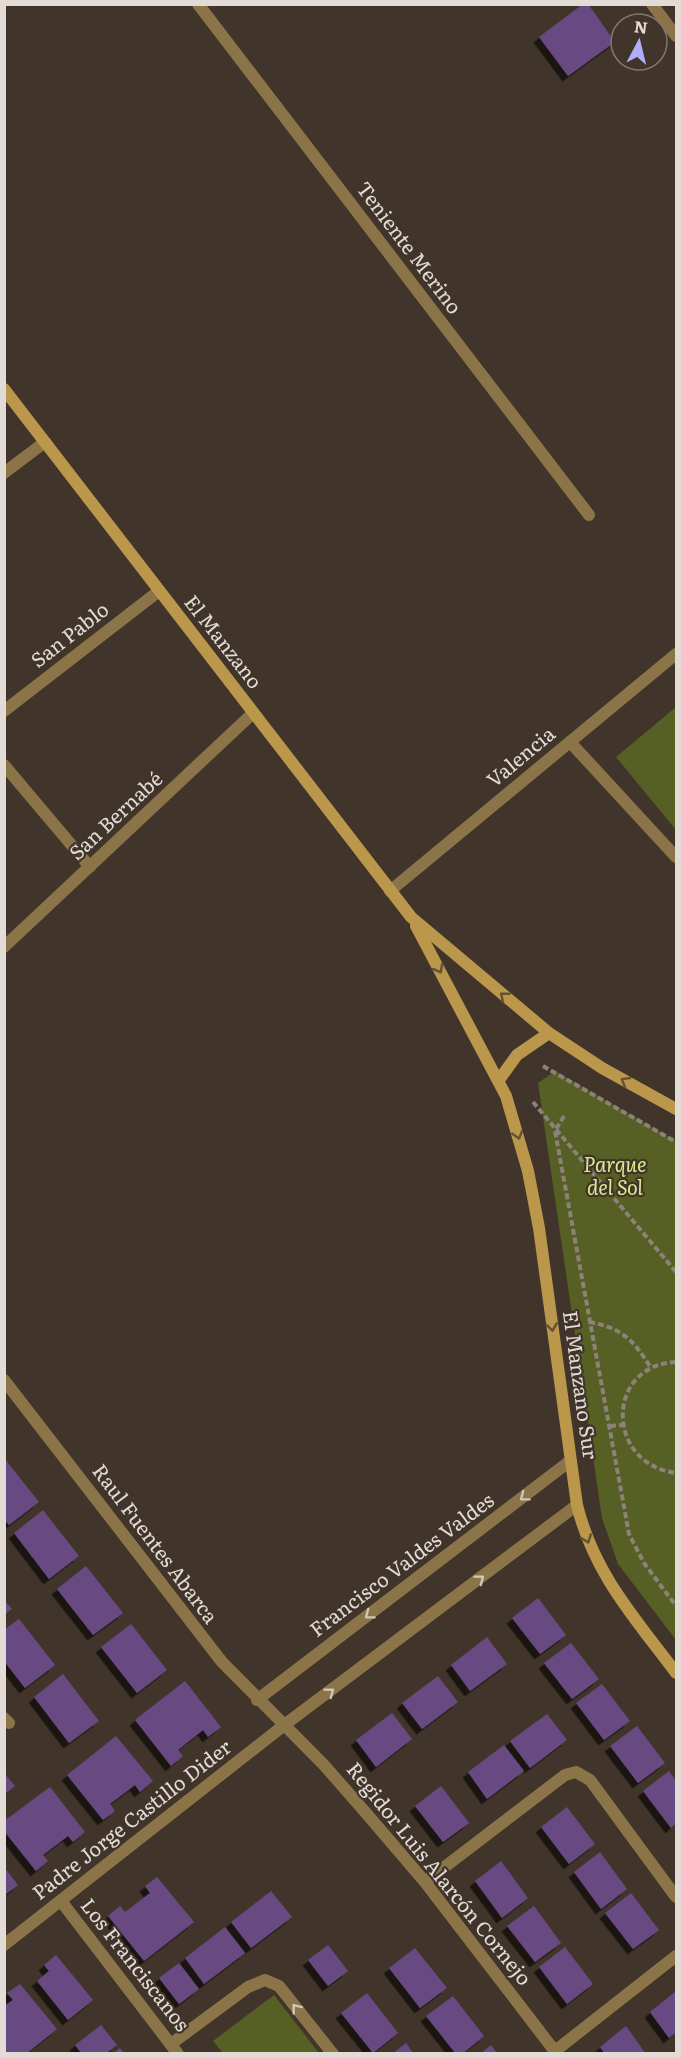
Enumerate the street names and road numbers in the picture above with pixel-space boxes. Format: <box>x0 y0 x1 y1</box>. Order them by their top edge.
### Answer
street label: Teniente Merino <box>351 174 471 319</box>
street label: El Manzano <box>178 587 271 694</box>
street label: San Pablo <box>23 593 114 674</box>
street label: Valencia <box>479 718 561 793</box>
street label: San Bernabé <box>61 763 168 866</box>
street label: El Manzano Sur <box>557 1308 607 1462</box>
street label: Raul Fuentes Abarca <box>86 1457 227 1629</box>
street label: Francisco Valdes Valdes <box>302 1484 499 1643</box>
street label: Padre Jorge Castillo Dider <box>25 1731 237 1906</box>
street label: Regidor Luis Alarcón Cornejo <box>341 1754 540 1991</box>
street label: Los Franciscanos <box>75 1891 198 2037</box>

